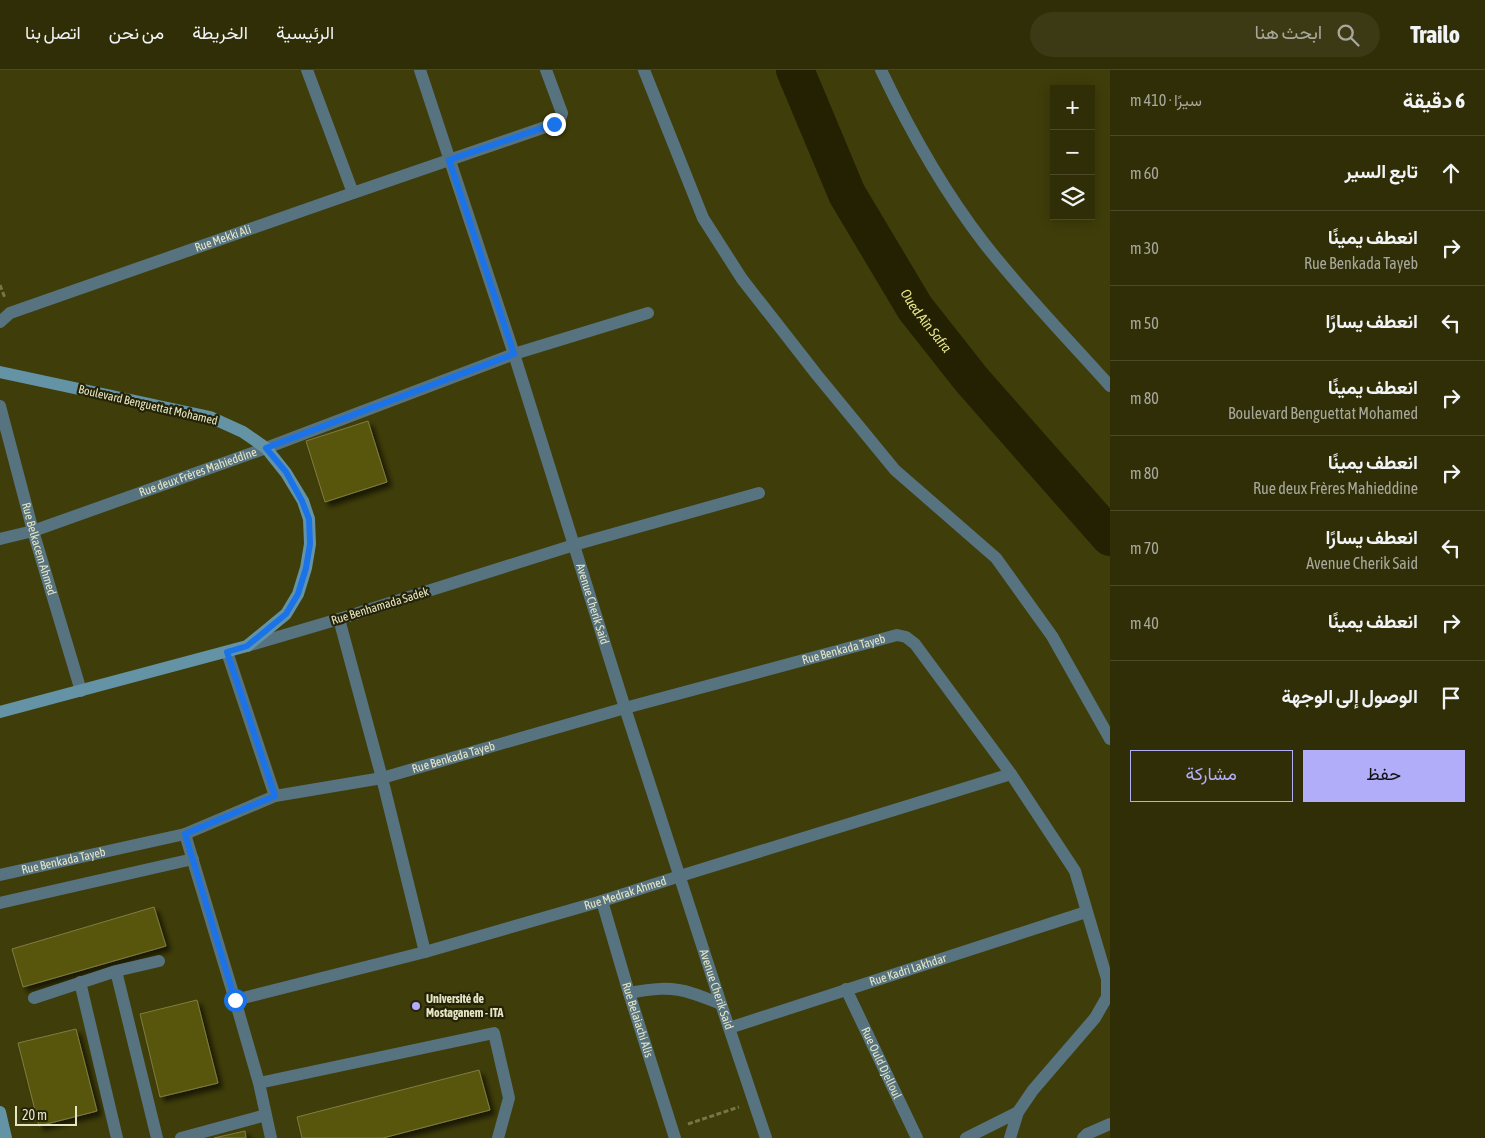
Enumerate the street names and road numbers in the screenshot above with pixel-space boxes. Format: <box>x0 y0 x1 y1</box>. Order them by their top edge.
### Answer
street label: Rue Mekki Ali <box>193 222 253 255</box>
street label: Boulevard Benguettat Mohamed <box>77 382 219 428</box>
street label: Rue deux Frères Mahieddine <box>137 445 259 500</box>
street label: Rue Belkacem Ahmed <box>19 501 59 597</box>
street label: Avenue Cherik Said <box>573 562 612 646</box>
street label: Rue Benhamada Sadek <box>329 584 431 628</box>
street label: Rue Benkada Tayeb <box>800 631 887 667</box>
street label: Rue Benkada Tayeb <box>410 739 497 776</box>
street label: Rue Benkada Tayeb <box>20 845 107 877</box>
street label: Rue Medrak Ahmed <box>583 874 668 913</box>
street label: Avenue Cherik Said <box>697 947 736 1031</box>
street label: Rue Kadri Lakhdar <box>868 951 948 989</box>
street label: Rue Belaiachi Alis <box>619 981 656 1059</box>
street label: Rue Ould Djelloul <box>858 1025 905 1102</box>

